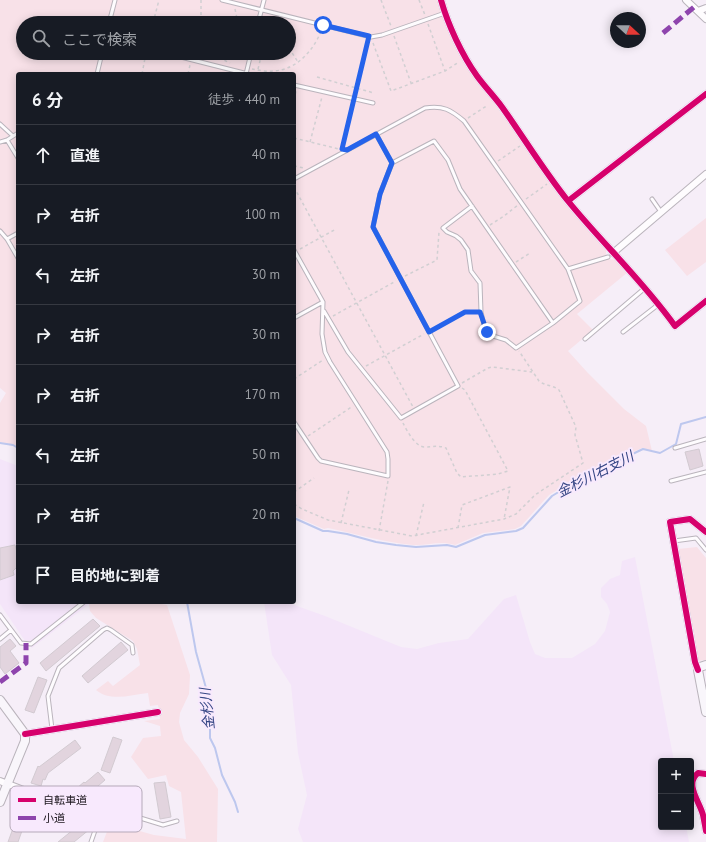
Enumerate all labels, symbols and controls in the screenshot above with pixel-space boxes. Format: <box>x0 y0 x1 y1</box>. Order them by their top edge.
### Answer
north arrow <box>610 12 646 48</box>
search box <box>16 16 296 60</box>
route start <box>314 16 332 34</box>
icon: search <box>30 27 52 49</box>
text: ここで検索 <box>62 30 137 49</box>
text: 6 分 <box>32 89 63 111</box>
text: 徒歩 · 440 m <box>208 91 280 108</box>
icon: ahead <box>32 144 54 166</box>
text: 直進 <box>70 146 100 165</box>
text: 40 m <box>252 146 280 163</box>
icon: right <box>32 204 54 226</box>
text: 右折 <box>70 206 100 225</box>
text: 100 m <box>245 206 280 223</box>
icon: left <box>32 264 54 286</box>
text: 左折 <box>70 266 100 285</box>
text: 30 m <box>252 266 280 283</box>
route end <box>478 323 496 341</box>
icon: right <box>32 324 54 346</box>
text: 右折 <box>70 326 100 345</box>
text: 30 m <box>252 326 280 343</box>
icon: right <box>32 384 54 406</box>
text: 右折 <box>70 386 100 405</box>
text: 170 m <box>245 386 280 403</box>
icon: left <box>32 444 54 466</box>
text: 左折 <box>70 446 100 465</box>
text: 50 m <box>252 446 280 463</box>
water label: 金杉川右支川 <box>553 446 638 501</box>
icon: right <box>32 504 54 526</box>
text: 右折 <box>70 506 100 525</box>
text: 20 m <box>252 506 280 523</box>
icon: arrive <box>32 564 54 586</box>
text: 目的地に到着 <box>70 566 160 585</box>
water label: 金杉川 <box>196 685 218 731</box>
map controls <box>658 758 694 830</box>
button: + <box>658 758 694 794</box>
legend <box>10 786 142 832</box>
text: 自転車道 <box>43 793 87 807</box>
button: − <box>658 794 694 830</box>
text: 小道 <box>43 811 65 825</box>

